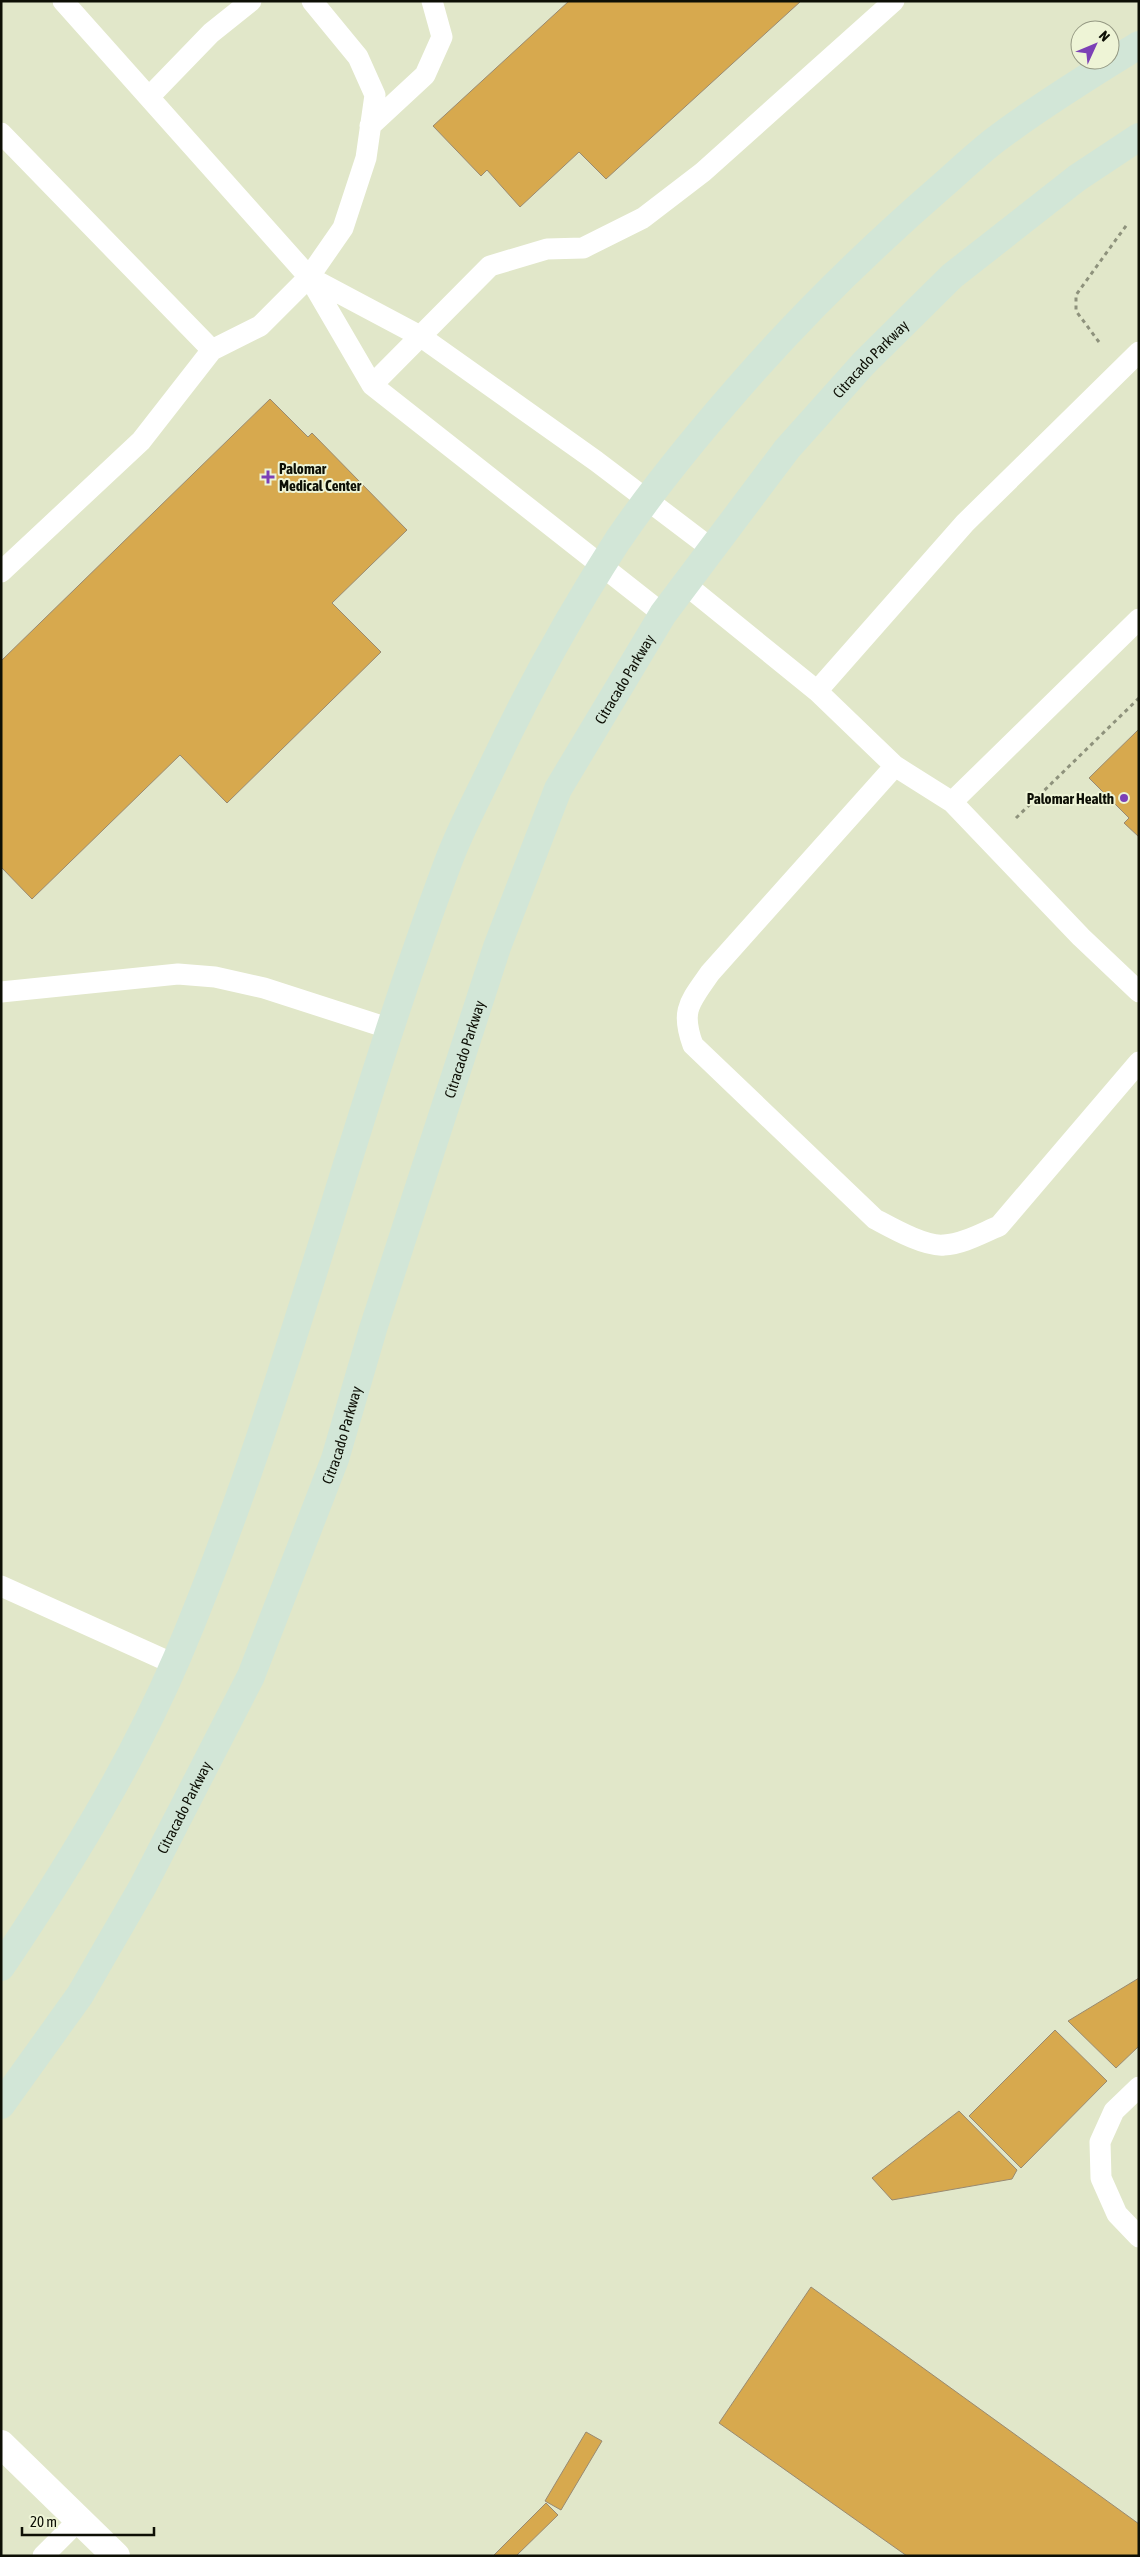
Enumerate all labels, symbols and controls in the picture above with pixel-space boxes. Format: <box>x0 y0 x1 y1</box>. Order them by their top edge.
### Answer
north arrow <box>1070 20 1120 70</box>
text: N <box>1096 27 1113 44</box>
street label: Citracado Parkway <box>829 316 911 401</box>
place label: Palomar Medical Center <box>279 460 362 494</box>
marker: Palomar Medical Center <box>261 470 275 484</box>
street label: Citracado Parkway <box>591 631 657 727</box>
place label: Palomar Health <box>1027 790 1114 807</box>
marker: Palomar Health <box>1118 792 1130 804</box>
street label: Citracado Parkway <box>440 998 488 1100</box>
street label: Citracado Parkway <box>318 1384 364 1486</box>
street label: Citracado Parkway <box>153 1758 214 1856</box>
scale bar <box>22 2504 155 2536</box>
text: 20 m <box>30 2513 57 2530</box>

